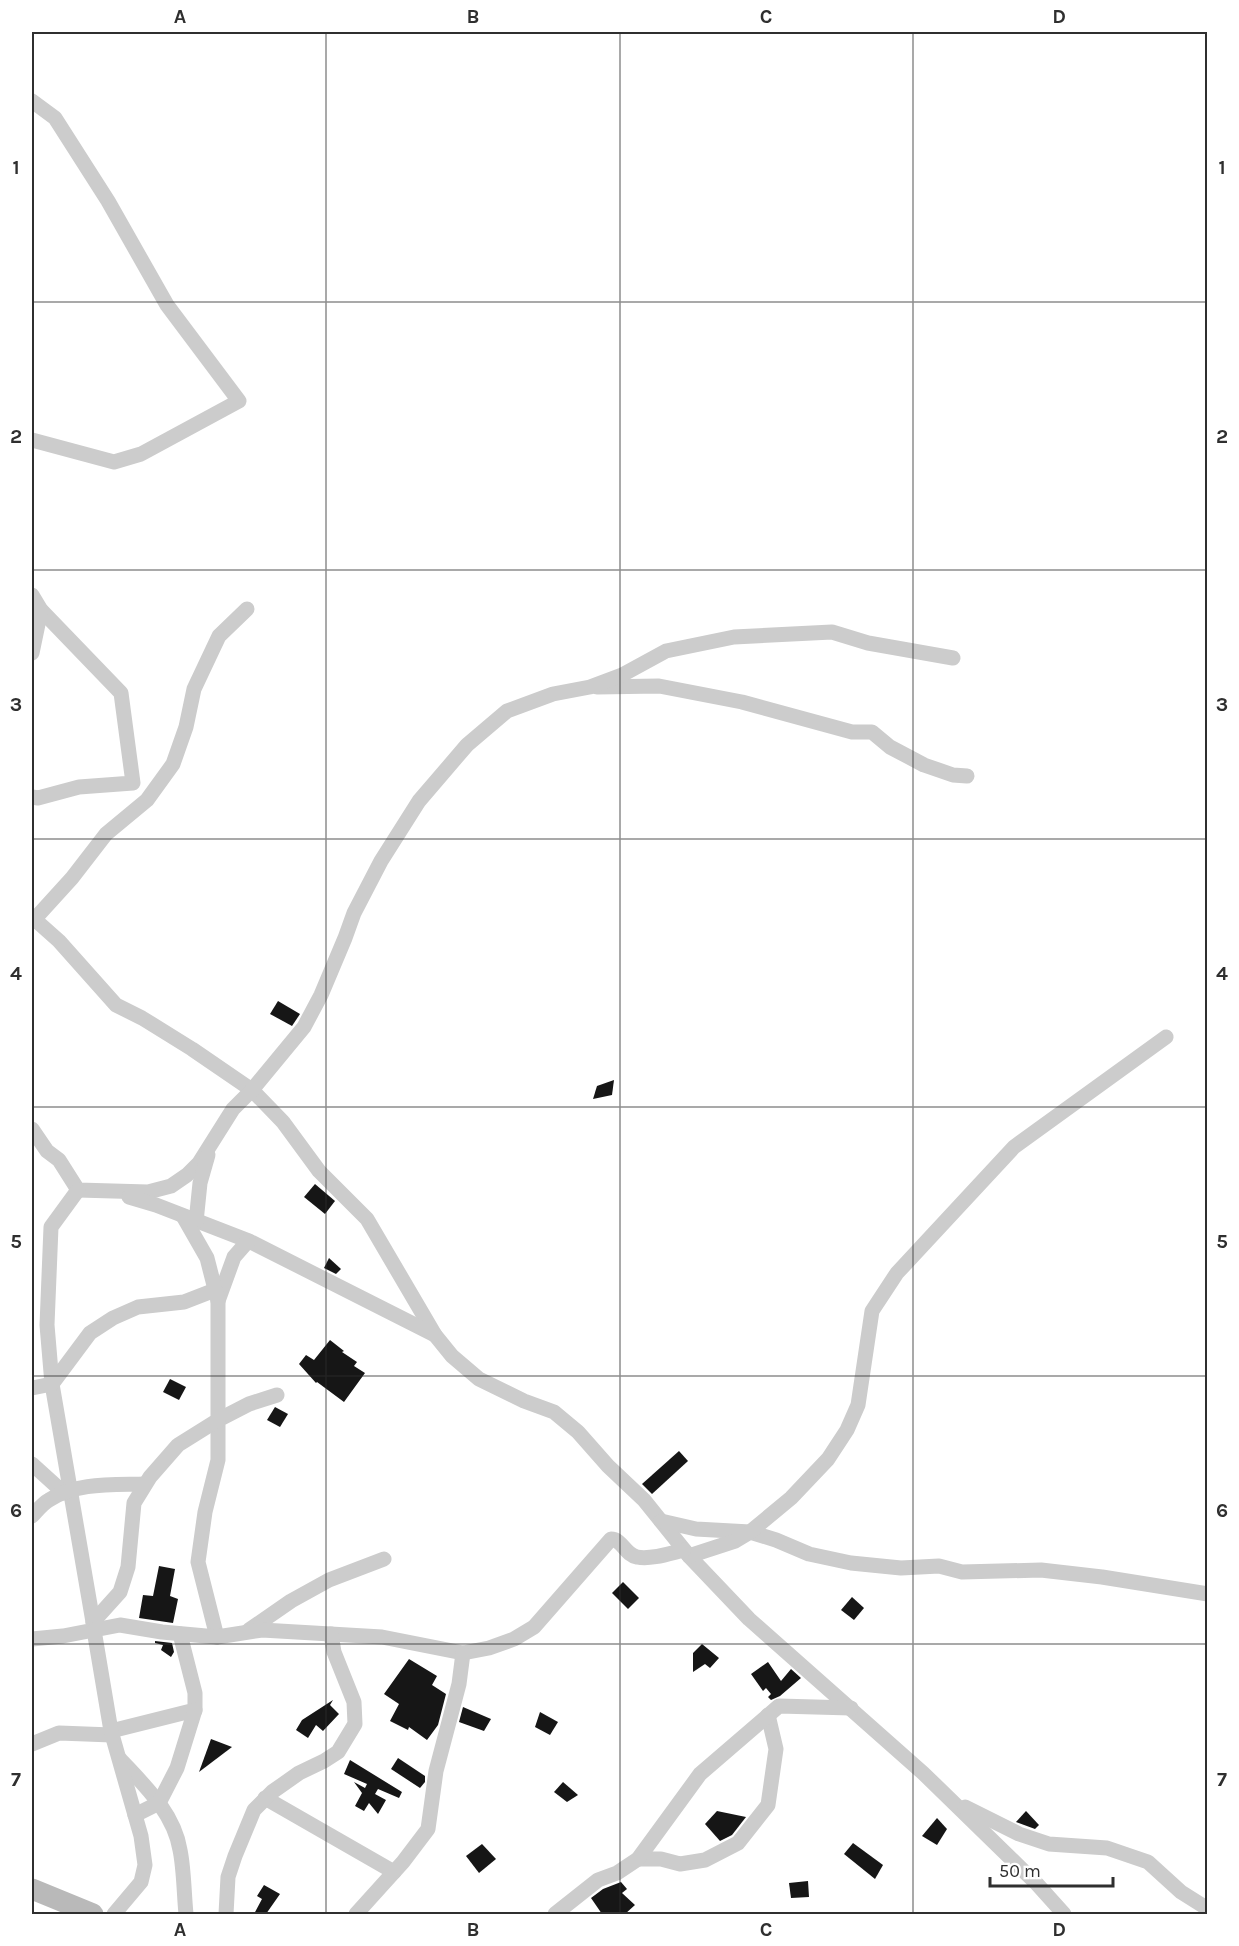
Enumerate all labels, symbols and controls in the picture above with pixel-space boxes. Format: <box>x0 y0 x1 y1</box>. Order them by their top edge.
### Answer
text: A <box>174 5 187 28</box>
text: B <box>467 5 479 28</box>
text: C <box>760 5 772 28</box>
text: D <box>1052 5 1066 28</box>
text: 1 <box>12 156 20 179</box>
text: 1 <box>1218 156 1226 179</box>
text: 2 <box>10 425 22 448</box>
text: 2 <box>1216 425 1228 448</box>
text: 3 <box>10 693 22 716</box>
text: 3 <box>1216 693 1228 716</box>
text: 4 <box>10 962 22 985</box>
text: 4 <box>1216 962 1228 985</box>
text: 5 <box>10 1230 22 1253</box>
text: 5 <box>1216 1230 1228 1253</box>
text: 6 <box>10 1499 22 1522</box>
text: 6 <box>1216 1499 1228 1522</box>
text: 7 <box>11 1768 21 1791</box>
text: 7 <box>1217 1768 1227 1791</box>
scale bar <box>990 1850 1113 1888</box>
text: 50 m <box>999 1860 1041 1882</box>
text: A <box>174 1918 187 1941</box>
text: B <box>467 1918 479 1941</box>
text: C <box>760 1918 772 1941</box>
text: D <box>1052 1918 1066 1941</box>

